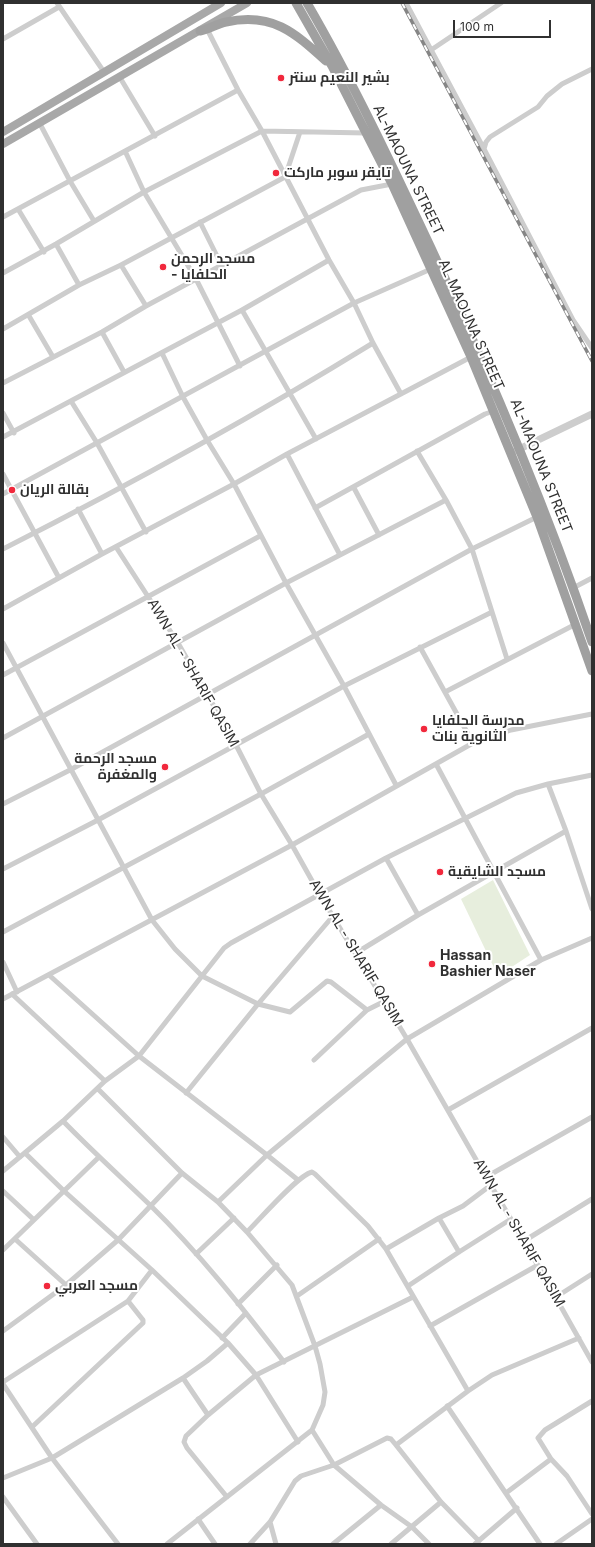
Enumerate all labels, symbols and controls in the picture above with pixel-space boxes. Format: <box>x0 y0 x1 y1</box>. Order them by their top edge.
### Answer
scale bar <box>455 12 553 38</box>
text: 100 m <box>460 19 494 34</box>
place label: بشير النعيم سنتر <box>289 70 390 86</box>
marker: بشير النعيم سنتر <box>276 73 286 83</box>
street label: AL-MAOUNA STREET <box>369 102 447 238</box>
place label: تايقر سوبر ماركت <box>284 165 391 181</box>
marker: تايقر سوبر ماركت <box>271 168 281 178</box>
place label: مسجد الرحمن - الحلفايا <box>171 251 255 284</box>
street label: AL MAOUNA STREET <box>435 257 507 393</box>
marker: مسجد الرحمن - الحلفايا <box>158 262 168 272</box>
street label: AL-MAOUNA STREET <box>506 397 576 535</box>
place label: بقالة الريان <box>20 482 89 498</box>
marker: بقالة الريان <box>7 485 17 495</box>
street label: AWN AL - SHARIF QASIM <box>144 596 242 750</box>
place label: مدرسة الحلفايا الثانوية بنات <box>432 713 525 746</box>
marker: مدرسة الحلفايا الثانوية بنات <box>419 724 429 734</box>
place label: مسجد الرحمة والمغفرة <box>74 751 157 784</box>
marker: مسجد الرحمة والمغفرة <box>160 762 170 772</box>
place label: مسجد الشايقية <box>448 864 546 880</box>
marker: مسجد الشايقية <box>435 867 445 877</box>
street label: AWN AL - SHARIF QASIM <box>305 877 407 1029</box>
place label: Hassan Bashier Naser <box>440 948 536 980</box>
marker: Hassan Bashier Naser <box>427 959 437 969</box>
street label: AWN AL - SHARIF QASIM <box>470 1156 568 1310</box>
place label: مسجد العربي <box>55 1278 138 1294</box>
marker: مسجد العربي <box>42 1281 52 1291</box>

